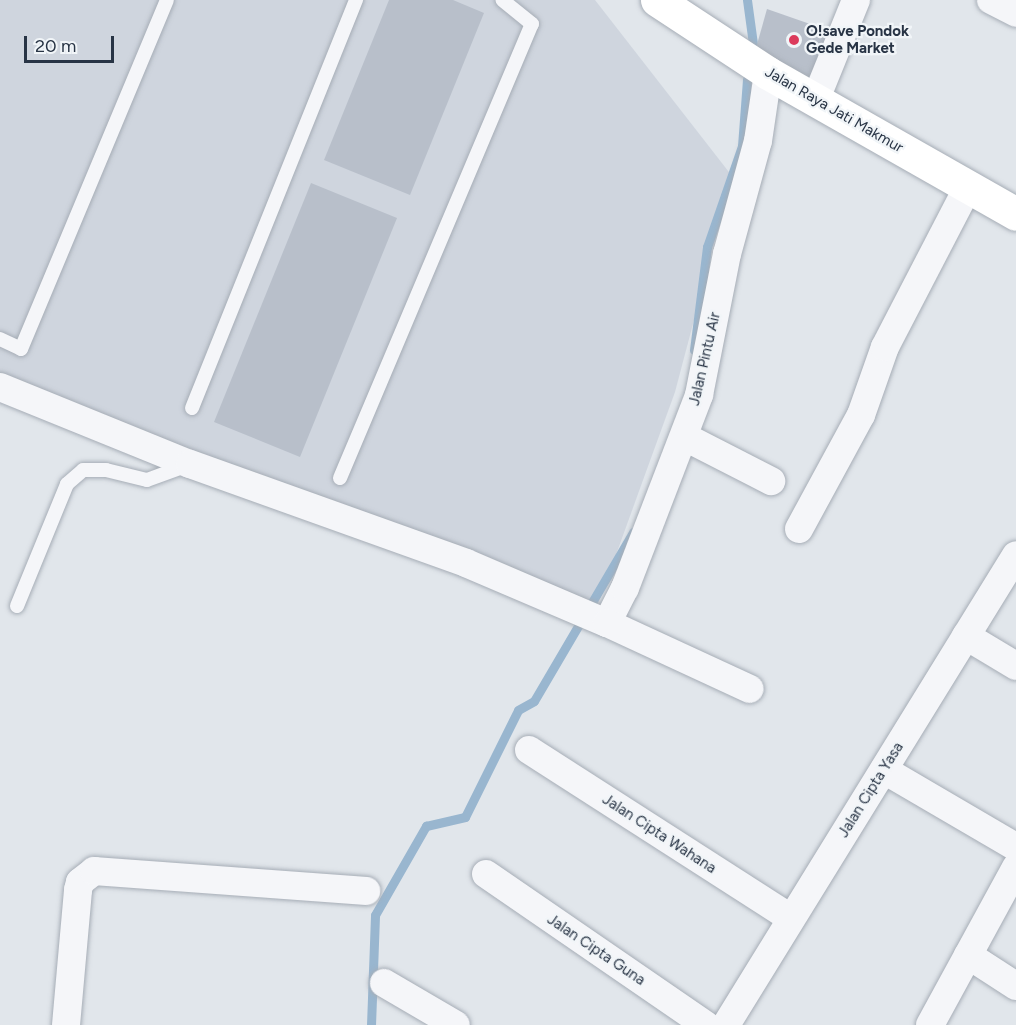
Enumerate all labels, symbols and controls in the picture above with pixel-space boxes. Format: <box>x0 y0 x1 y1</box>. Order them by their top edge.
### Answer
place label: O!save Pondok Gede Market <box>806 22 909 57</box>
scale bar <box>27 24 117 62</box>
marker: O!save Pondok Gede Market <box>787 33 801 47</box>
text: 20 m <box>35 35 76 57</box>
street label: Jalan Raya Jati Makmur <box>762 63 906 157</box>
street label: Jalan Pintu Air <box>686 311 724 407</box>
street label: Jalan Cipta Yasa <box>834 739 908 841</box>
street label: Jalan Cipta Wahana <box>599 790 719 878</box>
street label: Jalan Cipta Guna <box>544 911 648 989</box>

